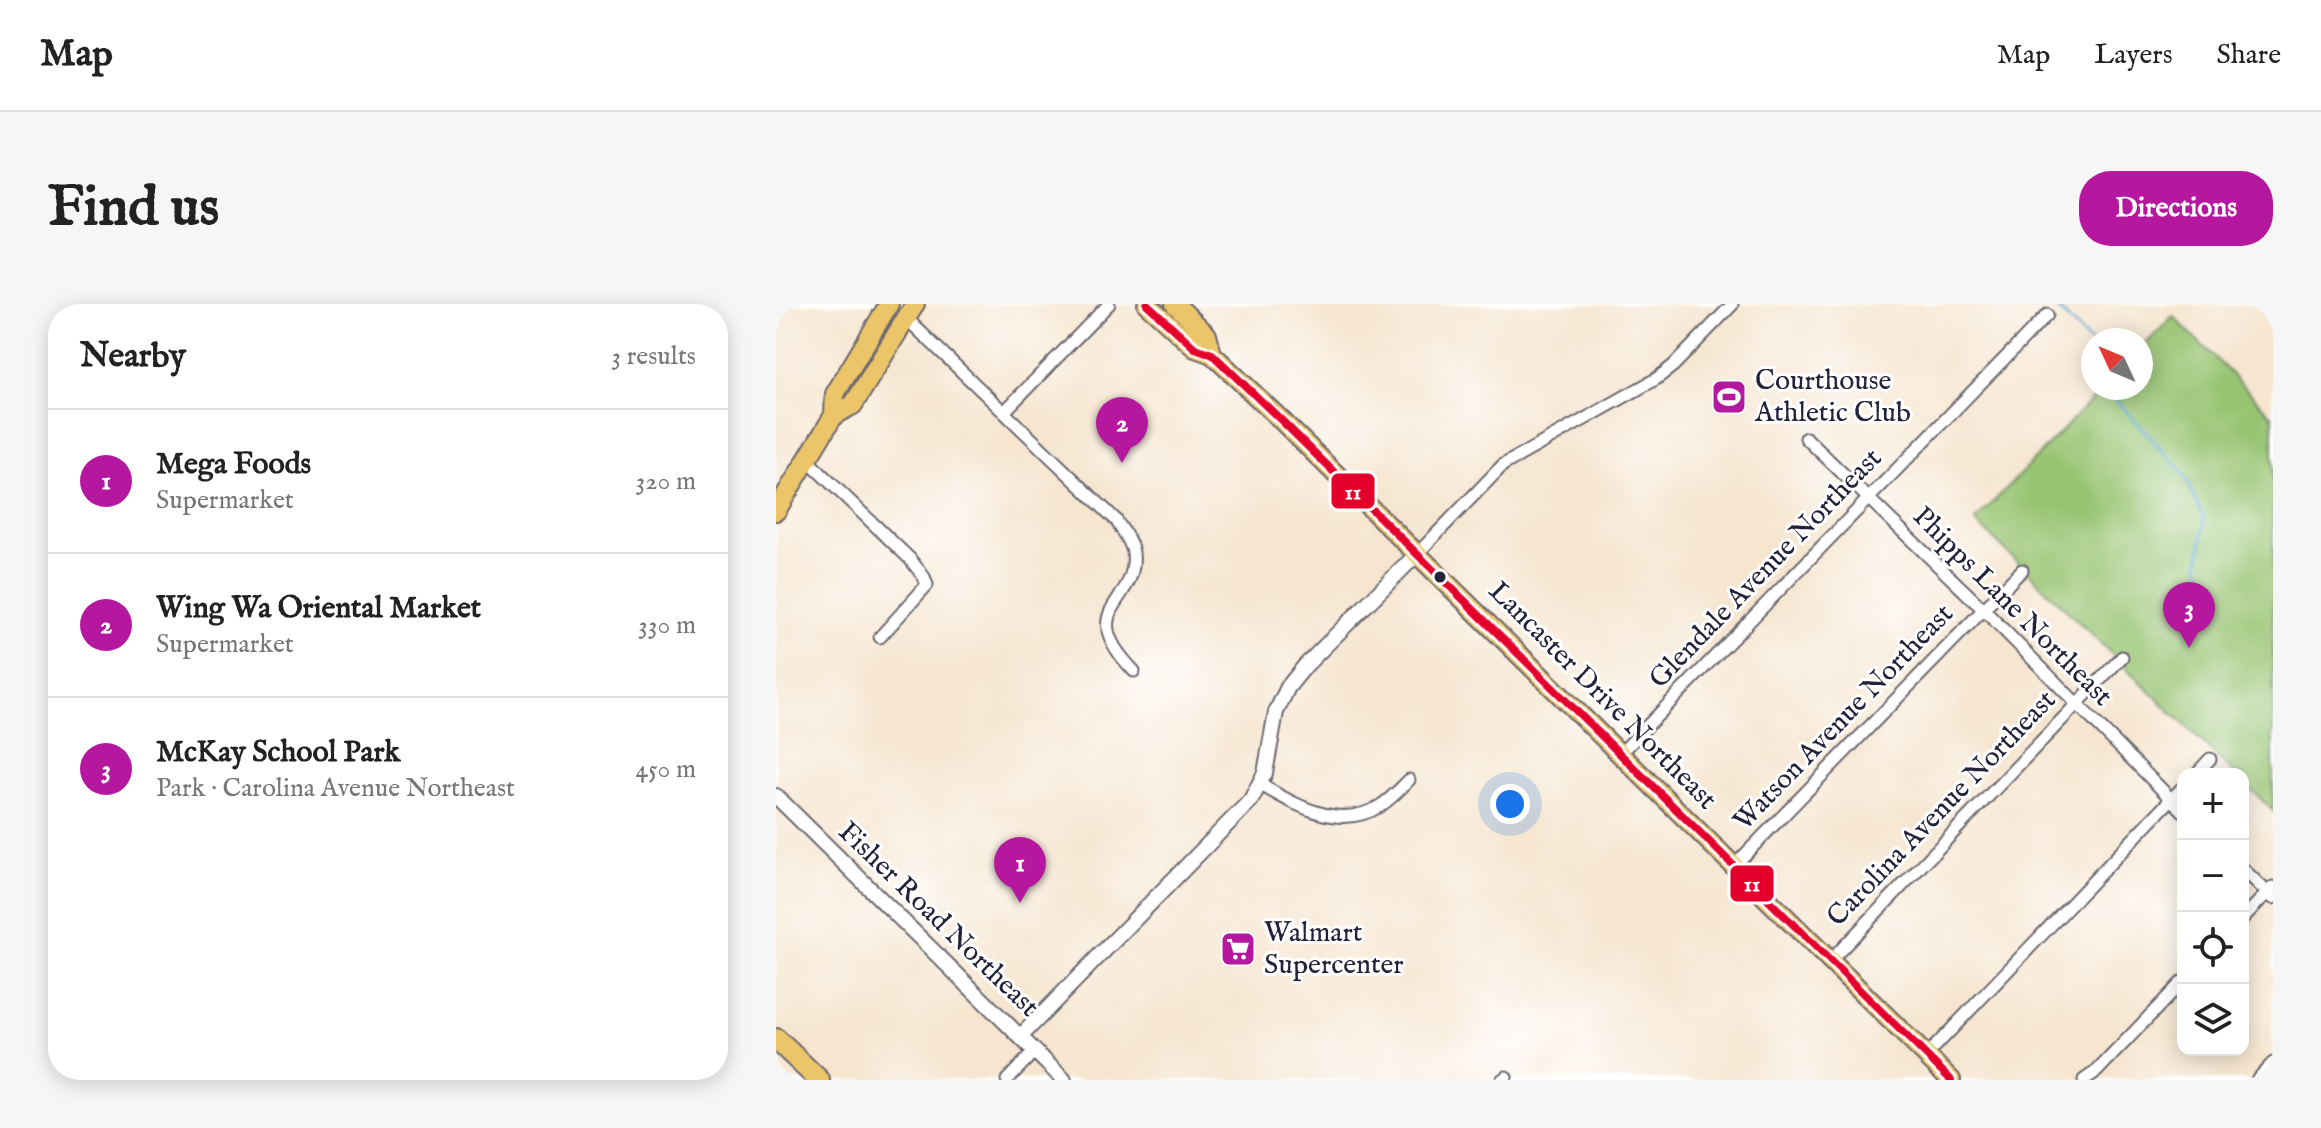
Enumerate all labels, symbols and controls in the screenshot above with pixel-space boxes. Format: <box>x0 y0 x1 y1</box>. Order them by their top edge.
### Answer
text: Map <box>40 31 113 79</box>
text: Map <box>1997 38 2050 73</box>
text: Layers <box>2094 38 2173 73</box>
text: Share <box>2217 38 2281 73</box>
button: Directions <box>2079 171 2273 246</box>
text: Find us <box>48 173 219 244</box>
north arrow <box>2081 328 2153 400</box>
text: Nearby <box>80 335 186 378</box>
text: 3 results <box>611 340 696 373</box>
place label: Courthouse Athletic Club <box>1754 364 1911 431</box>
sports icon: Courthouse Athletic Club <box>1710 378 1748 416</box>
pin: 2 <box>1096 397 1148 463</box>
street label: Glendale Avenue Northeast <box>1642 441 1890 696</box>
text: Mega Foods <box>156 446 311 484</box>
text: 1 <box>101 465 111 498</box>
text: 320 m <box>636 465 696 498</box>
line badge: 11 <box>1330 472 1376 510</box>
text: 11 <box>1345 479 1361 507</box>
text: Supermarket <box>156 484 294 517</box>
street label: Phipps Lane Northeast <box>1905 500 2119 714</box>
unlabelled marker <box>1432 569 1448 585</box>
street label: Lancaster Drive Northeast <box>1481 575 1724 818</box>
pin: 3 <box>2163 582 2215 648</box>
text: Wing Wa Oriental Market <box>156 590 481 628</box>
street label: Watson Avenue Northeast <box>1727 597 1962 839</box>
text: 2 <box>100 609 112 642</box>
text: 330 m <box>638 609 696 642</box>
text: Supermarket <box>156 628 294 661</box>
street label: Carolina Avenue Northeast <box>1820 683 2064 934</box>
text: McKay School Park <box>156 734 400 772</box>
text: 3 <box>101 753 111 786</box>
text: 450 m <box>636 753 696 786</box>
map controls <box>2177 768 2249 1056</box>
button: + <box>2177 768 2249 840</box>
text: Park · Carolina Avenue Northeast <box>156 772 515 805</box>
your location <box>1490 784 1530 824</box>
street label: Fisher Road Northeast <box>830 815 1046 1025</box>
pin: 1 <box>994 837 1046 903</box>
button: − <box>2177 840 2249 912</box>
line badge: 11 <box>1729 864 1775 903</box>
text: 11 <box>1744 871 1760 899</box>
button: locate <box>2177 912 2249 984</box>
place label: Walmart Supercenter <box>1264 916 1404 983</box>
supermarket icon: Walmart Supercenter <box>1219 930 1257 968</box>
button: layers <box>2177 984 2249 1056</box>

